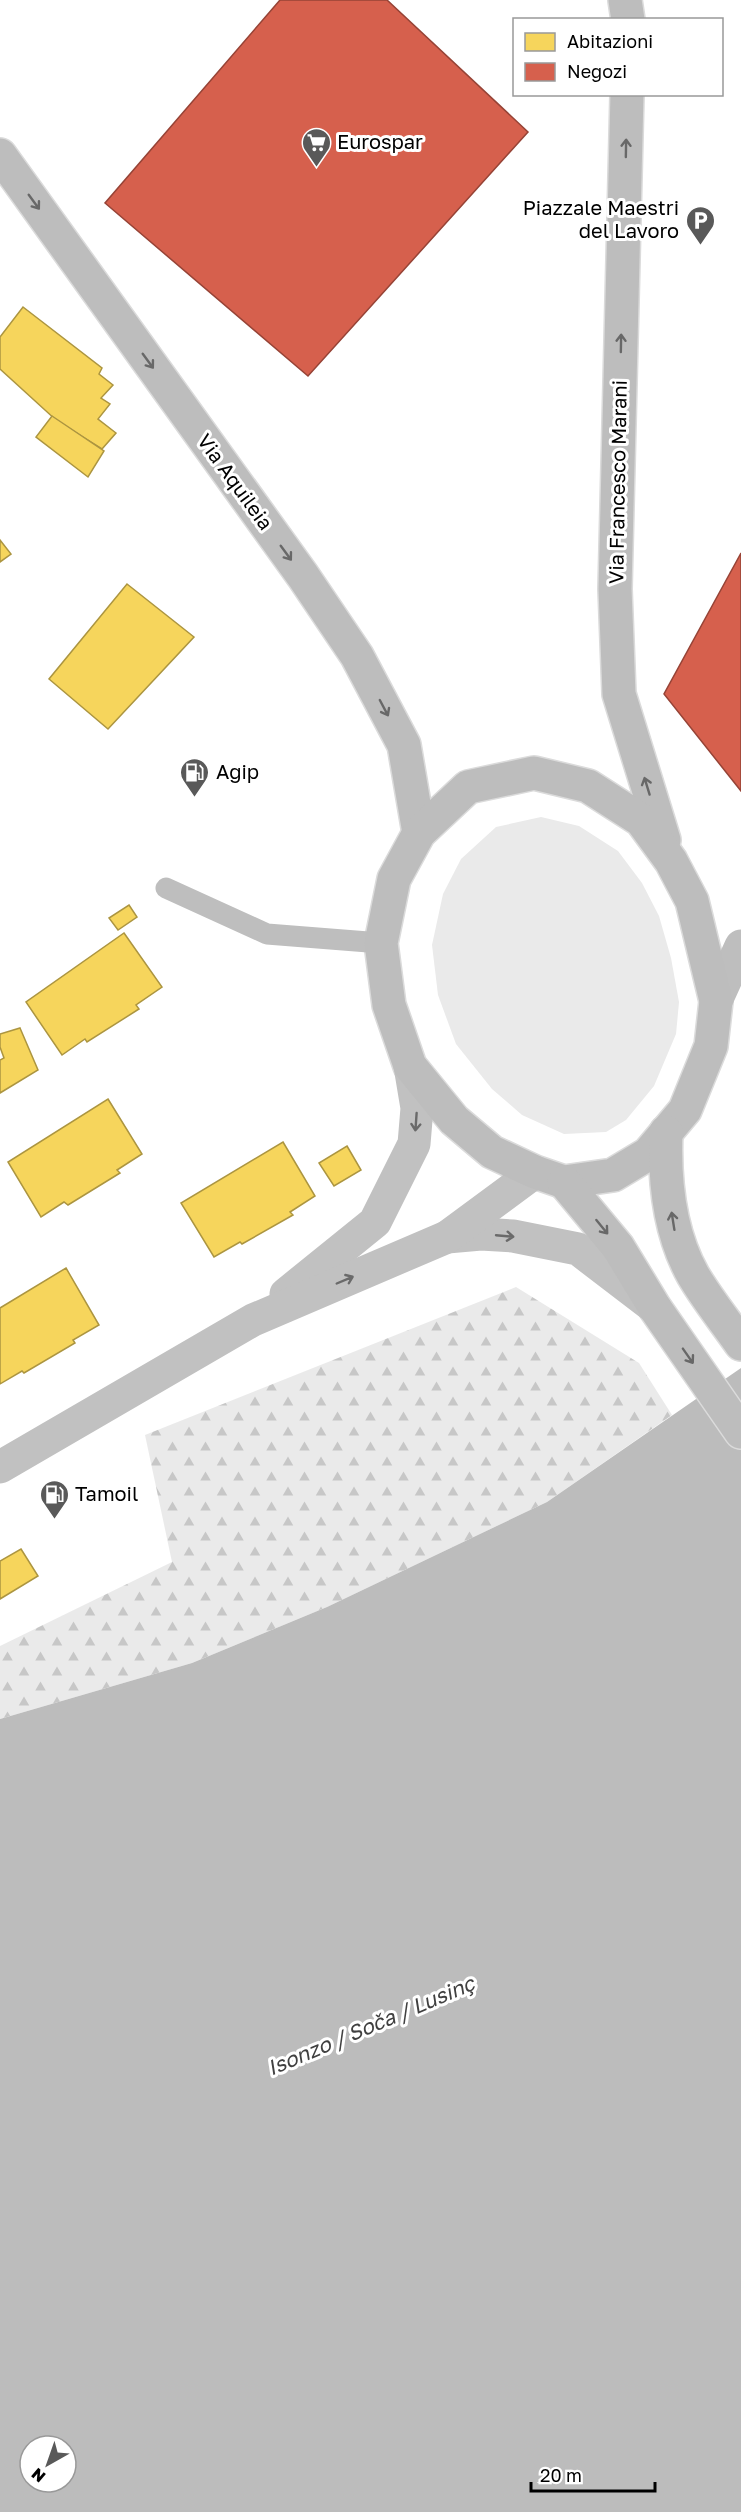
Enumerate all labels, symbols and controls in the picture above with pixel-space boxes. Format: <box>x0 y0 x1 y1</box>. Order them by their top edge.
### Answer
legend <box>513 18 723 96</box>
text: Abitazioni <box>567 30 653 52</box>
text: Negozi <box>567 60 627 82</box>
supermarket icon: Eurospar <box>300 126 332 168</box>
place label: Eurospar <box>337 129 423 153</box>
one-way arrow <box>620 138 632 158</box>
one-way arrow <box>28 194 40 210</box>
place label: Piazzale Maestri del Lavoro <box>523 195 679 242</box>
parking icon: Piazzale Maestri del Lavoro <box>684 204 716 246</box>
one-way arrow <box>615 333 627 353</box>
one-way arrow <box>142 352 154 368</box>
street label: Via Francesco Marani <box>603 380 631 584</box>
street label: Via Aquileia <box>193 429 279 534</box>
one-way arrow <box>280 545 292 561</box>
one-way arrow <box>379 699 391 717</box>
fuel station icon: Agip <box>179 756 211 798</box>
place label: Agip <box>216 759 259 783</box>
one-way arrow <box>641 777 652 796</box>
one-way arrow <box>410 1112 421 1132</box>
one-way arrow <box>668 1211 679 1231</box>
one-way arrow <box>595 1218 608 1234</box>
one-way arrow <box>495 1231 515 1242</box>
one-way arrow <box>336 1274 354 1286</box>
one-way arrow <box>682 1347 694 1364</box>
fuel station icon: Tamoil <box>38 1478 70 1520</box>
place label: Tamoil <box>75 1481 138 1505</box>
water label: Isonzo / Soča / Lusinç <box>263 1969 479 2081</box>
north arrow <box>18 2434 78 2494</box>
scale bar <box>531 2455 656 2493</box>
text: N <box>27 2464 49 2487</box>
text: 20 m <box>540 2464 582 2486</box>

